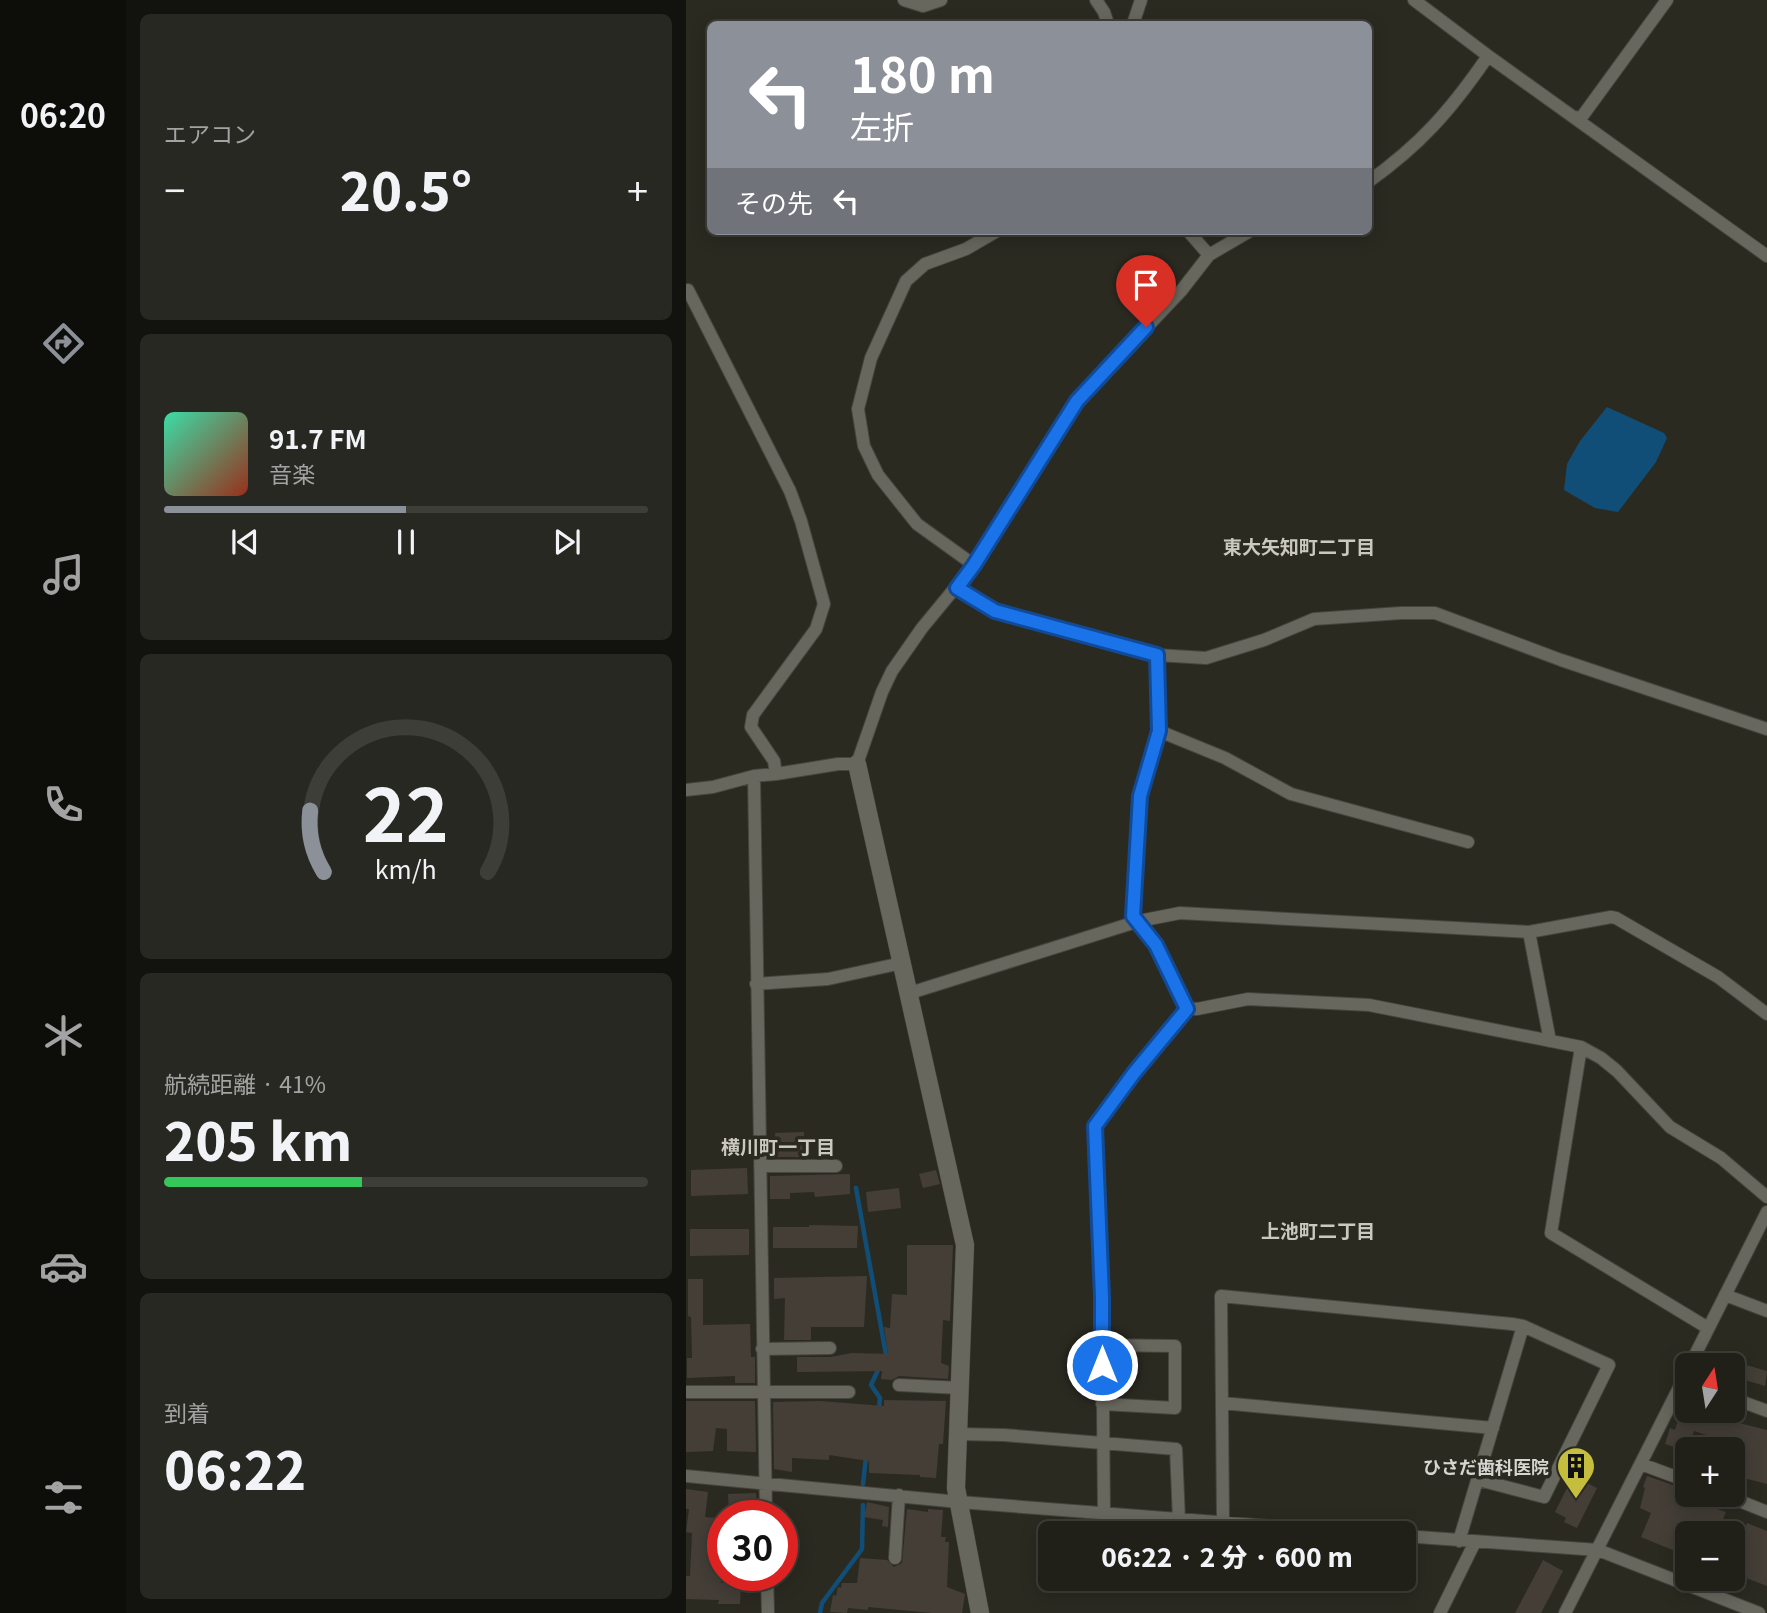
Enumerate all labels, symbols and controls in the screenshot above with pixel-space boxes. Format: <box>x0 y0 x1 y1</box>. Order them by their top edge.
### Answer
text: 180 m <box>850 36 995 107</box>
icon: left <box>735 49 826 140</box>
text: 06:20 <box>20 91 106 137</box>
text: 左折 <box>850 102 914 148</box>
text: エアコン <box>164 116 256 150</box>
text: 20.5° <box>340 151 472 226</box>
text: − <box>164 161 185 216</box>
text: + <box>627 161 648 216</box>
icon: left <box>827 182 865 220</box>
text: その先 <box>735 183 813 220</box>
pin <box>1116 255 1176 327</box>
icon: arrive <box>1127 266 1165 304</box>
icon: directions <box>39 319 88 368</box>
text: 91.7 FM <box>269 419 367 456</box>
text: 音楽 <box>269 456 315 490</box>
icon: previous <box>226 523 264 561</box>
icon: pause <box>387 523 425 561</box>
icon: next <box>548 523 586 561</box>
district label: 東大矢知町二丁目 <box>1223 532 1375 559</box>
icon: music <box>39 550 88 599</box>
text: 22 <box>363 759 449 864</box>
icon: phone <box>39 780 88 829</box>
text: km/h <box>375 850 437 886</box>
icon: climate <box>39 1011 88 1060</box>
text: 航続距離 · 41% <box>164 1066 326 1100</box>
text: 205 km <box>164 1101 352 1176</box>
district label: 横川町一丁目 <box>721 1132 835 1159</box>
district label: 上池町二丁目 <box>1261 1216 1375 1243</box>
icon: car <box>39 1242 88 1291</box>
position arrow <box>1065 1328 1139 1402</box>
north arrow <box>1675 1353 1745 1423</box>
map controls <box>1675 1353 1745 1591</box>
text: 到着 <box>164 1395 210 1429</box>
text: 06:22 <box>164 1430 306 1505</box>
button: + <box>1675 1437 1745 1507</box>
building icon: ひさだ歯科医院 <box>1555 1445 1597 1500</box>
place label: ひさだ歯科医院 <box>1423 1453 1549 1479</box>
icon: filters <box>39 1473 88 1522</box>
speed limit sign: 30 <box>707 1500 798 1591</box>
button: − <box>1675 1521 1745 1591</box>
text: 06:22 · 2 分 · 600 m <box>1101 1537 1353 1574</box>

